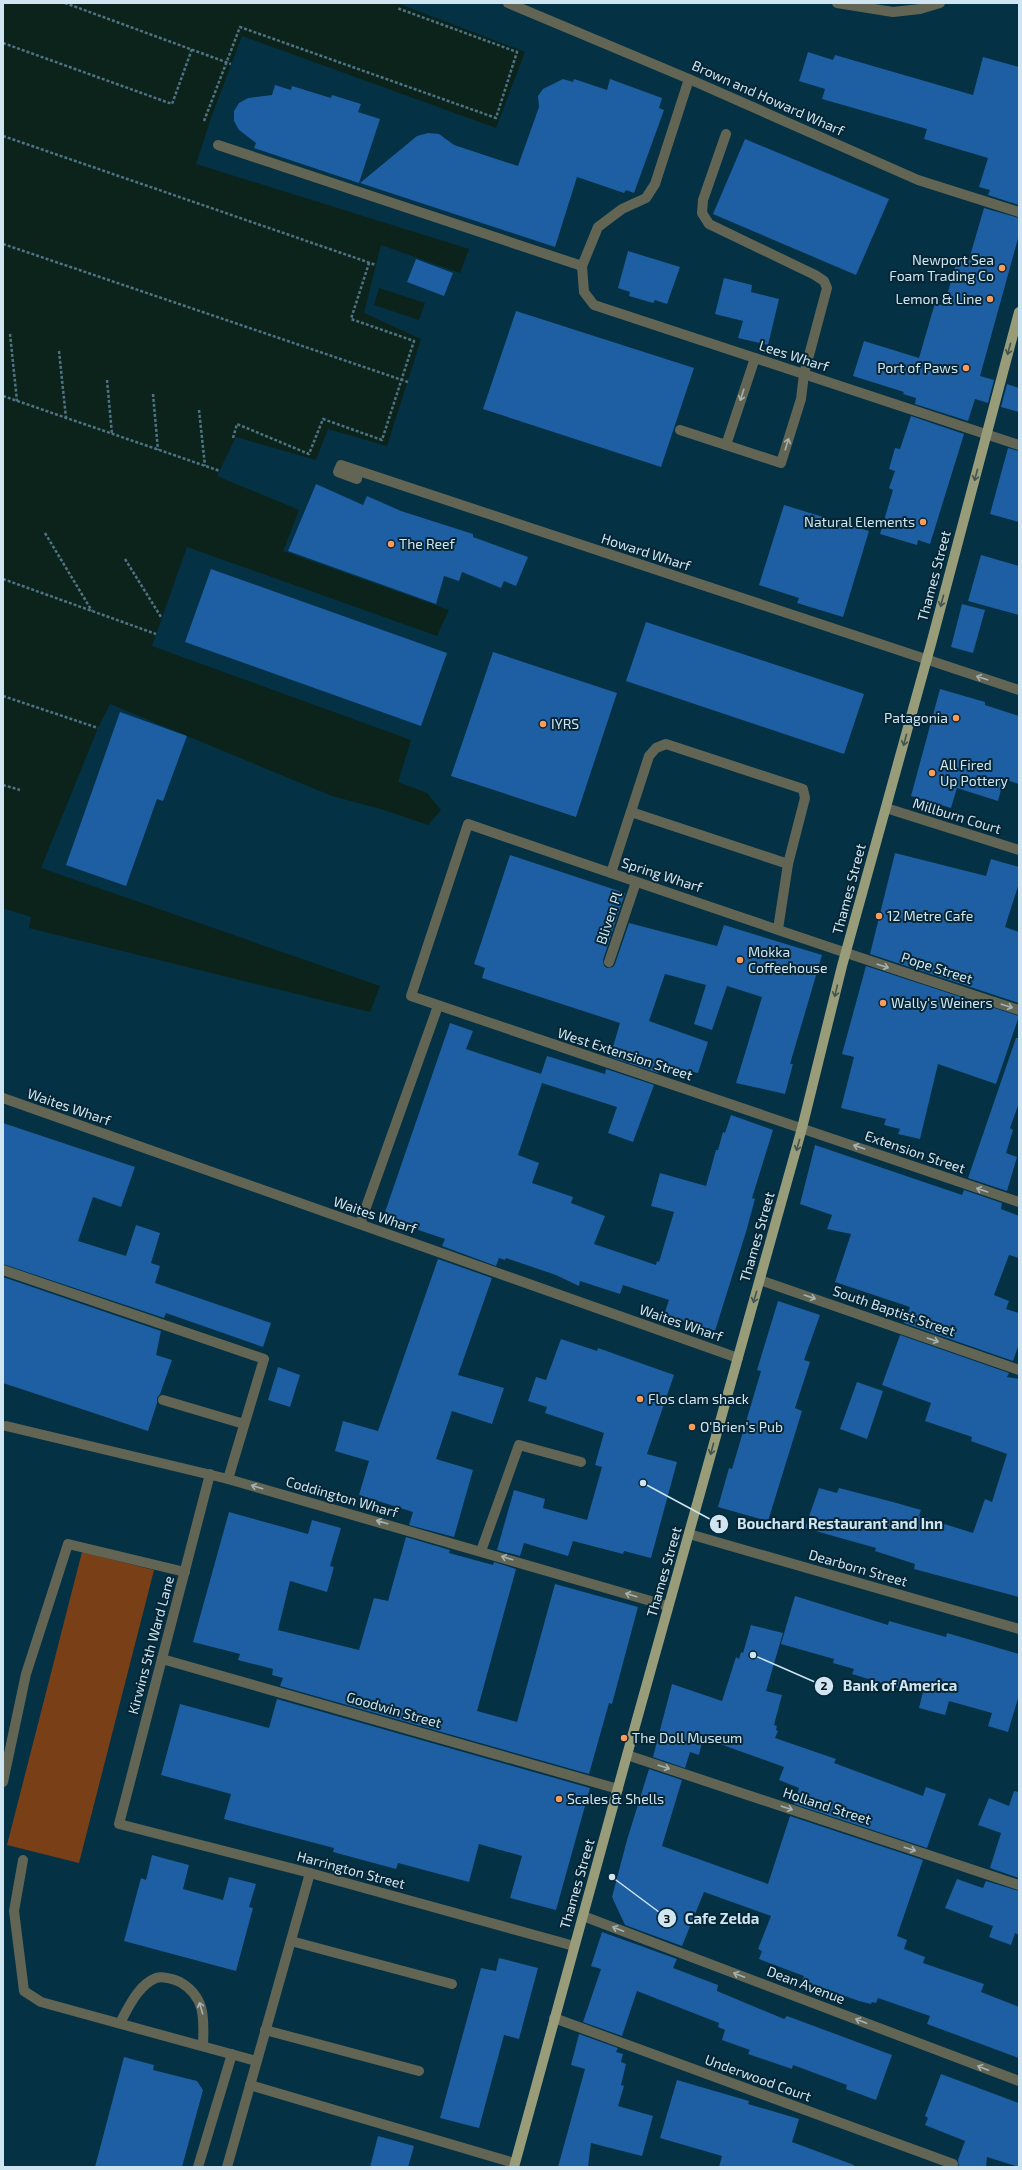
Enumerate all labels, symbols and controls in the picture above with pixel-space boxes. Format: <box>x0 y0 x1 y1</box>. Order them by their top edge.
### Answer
street label: Brown and Howard Wharf <box>690 56 848 139</box>
place label: Newport Sea Foam Trading Co <box>889 251 994 284</box>
marker: Newport Sea Foam Trading Co <box>997 263 1007 273</box>
place label: Lemon & Line <box>896 290 982 307</box>
marker: Lemon & Line <box>985 294 995 304</box>
street label: Lees Wharf <box>757 336 832 375</box>
one-way arrow <box>1005 343 1012 356</box>
place label: Port of Paws <box>877 359 958 376</box>
marker: Port of Paws <box>961 363 971 373</box>
one-way arrow <box>738 389 746 401</box>
one-way arrow <box>784 438 791 451</box>
one-way arrow <box>971 468 979 481</box>
place label: Natural Elements <box>804 513 915 530</box>
marker: Natural Elements <box>918 517 928 527</box>
street label: Howard Wharf <box>599 529 694 574</box>
street label: Thames Street <box>913 529 954 623</box>
place label: The Reef <box>399 535 456 552</box>
marker: The Reef <box>386 539 396 549</box>
one-way arrow <box>938 594 946 607</box>
one-way arrow <box>976 673 988 681</box>
place label: Patagonia <box>884 709 948 726</box>
marker: Patagonia <box>951 713 961 723</box>
place label: IYRS <box>551 715 579 732</box>
marker: IYRS <box>538 719 548 729</box>
one-way arrow <box>901 733 908 746</box>
place label: All Fired Up Pottery <box>940 756 1008 789</box>
marker: All Fired Up Pottery <box>927 768 937 778</box>
street label: Millburn Court <box>911 794 1004 837</box>
street label: Thames Street <box>828 842 869 936</box>
street label: Spring Wharf <box>620 853 705 896</box>
street label: Bliven Pl <box>592 888 625 947</box>
place label: 12 Metre Cafe <box>887 907 973 924</box>
marker: 12 Metre Cafe <box>874 911 884 921</box>
place label: Mokka Coffeehouse <box>748 943 828 976</box>
street label: Pope Street <box>899 948 975 987</box>
marker: Mokka Coffeehouse <box>735 955 745 965</box>
one-way arrow <box>877 962 889 970</box>
one-way arrow <box>832 985 839 998</box>
place label: Wally's Weiners <box>891 994 993 1011</box>
marker: Wally's Weiners <box>878 998 888 1008</box>
one-way arrow <box>1000 1003 1013 1010</box>
street label: West Extension Street <box>555 1024 695 1083</box>
street label: Waites Wharf <box>25 1084 114 1129</box>
street label: Extension Street <box>863 1126 968 1177</box>
one-way arrow <box>794 1138 801 1151</box>
one-way arrow <box>853 1143 865 1151</box>
one-way arrow <box>976 1185 988 1193</box>
street label: Thames Street <box>736 1190 777 1284</box>
street label: Waites Wharf <box>331 1192 420 1237</box>
street label: South Baptist Street <box>831 1282 958 1339</box>
one-way arrow <box>751 1290 758 1303</box>
one-way arrow <box>803 1294 816 1301</box>
street label: Waites Wharf <box>637 1300 726 1345</box>
one-way arrow <box>926 1336 938 1344</box>
place label: Flos clam shack <box>648 1390 749 1407</box>
marker: Flos clam shack <box>635 1394 645 1404</box>
place label: O'Brien's Pub <box>700 1418 783 1435</box>
marker: O'Brien's Pub <box>687 1422 697 1432</box>
one-way arrow <box>708 1442 716 1455</box>
street label: Coddington Wharf <box>284 1472 401 1521</box>
one-way arrow <box>250 1483 263 1490</box>
callout: Bouchard Restaurant and Inn <box>709 1510 952 1537</box>
text: Bouchard Restaurant and Inn <box>737 1514 943 1532</box>
text: 1 <box>716 1516 722 1530</box>
one-way arrow <box>375 1518 388 1525</box>
street label: Thames Street <box>643 1525 684 1619</box>
street label: Dearborn Street <box>807 1545 909 1590</box>
one-way arrow <box>500 1554 513 1561</box>
street label: Kirwins 5th Ward Lane <box>124 1574 177 1716</box>
one-way arrow <box>625 1591 638 1598</box>
callout: Bank of America <box>814 1673 965 1700</box>
text: Bank of America <box>843 1676 957 1694</box>
text: 2 <box>821 1678 828 1692</box>
street label: Goodwin Street <box>345 1688 444 1731</box>
place label: The Doll Museum <box>632 1729 742 1746</box>
marker: The Doll Museum <box>619 1733 629 1743</box>
one-way arrow <box>657 1763 669 1771</box>
street label: Holland Street <box>781 1783 873 1828</box>
place label: Scales & Shells <box>567 1790 664 1807</box>
marker: Scales & Shells <box>554 1794 564 1804</box>
one-way arrow <box>780 1805 793 1812</box>
street label: Thames Street <box>556 1837 597 1931</box>
one-way arrow <box>904 1846 917 1853</box>
street label: Harrington Street <box>295 1847 407 1892</box>
callout: Cafe Zelda <box>657 1905 768 1932</box>
text: Cafe Zelda <box>685 1909 759 1927</box>
text: 3 <box>664 1911 671 1925</box>
one-way arrow <box>612 1925 624 1933</box>
street label: Dean Avenue <box>765 1962 848 2007</box>
one-way arrow <box>734 1971 746 1979</box>
one-way arrow <box>197 2001 204 2014</box>
one-way arrow <box>855 2017 867 2025</box>
street label: Underwood Court <box>703 2050 814 2105</box>
one-way arrow <box>977 2063 989 2071</box>

